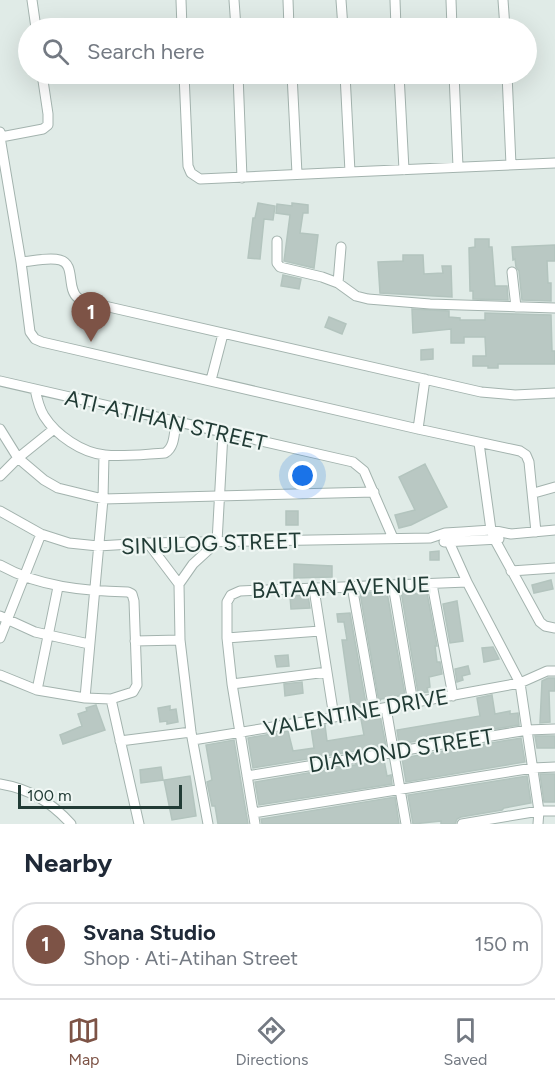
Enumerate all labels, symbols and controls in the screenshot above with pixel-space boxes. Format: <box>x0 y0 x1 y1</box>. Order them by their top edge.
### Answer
search box <box>18 18 537 84</box>
icon: search <box>39 35 72 68</box>
text: Search here <box>87 38 205 65</box>
pin: 1 <box>72 292 110 342</box>
street label: ATI-ATIHAN STREET <box>62 384 269 457</box>
your location <box>288 461 317 490</box>
street label: SINULOG STREET <box>121 527 301 560</box>
street label: BATAAN AVENUE <box>251 571 431 604</box>
street label: VALENTINE DRIVE <box>261 683 451 742</box>
street label: DIAMOND STREET <box>307 723 495 778</box>
scale bar <box>18 782 182 810</box>
text: 100 m <box>27 786 72 805</box>
text: Nearby <box>24 847 112 879</box>
text: Svana Studio <box>83 919 216 946</box>
text: 1 <box>41 932 50 956</box>
text: 150 m <box>474 932 529 956</box>
text: Shop · Ati-Atihan Street <box>83 946 298 970</box>
tab: Map <box>67 1014 100 1069</box>
tab: Directions <box>235 1014 308 1069</box>
tab: Saved <box>443 1014 488 1069</box>

